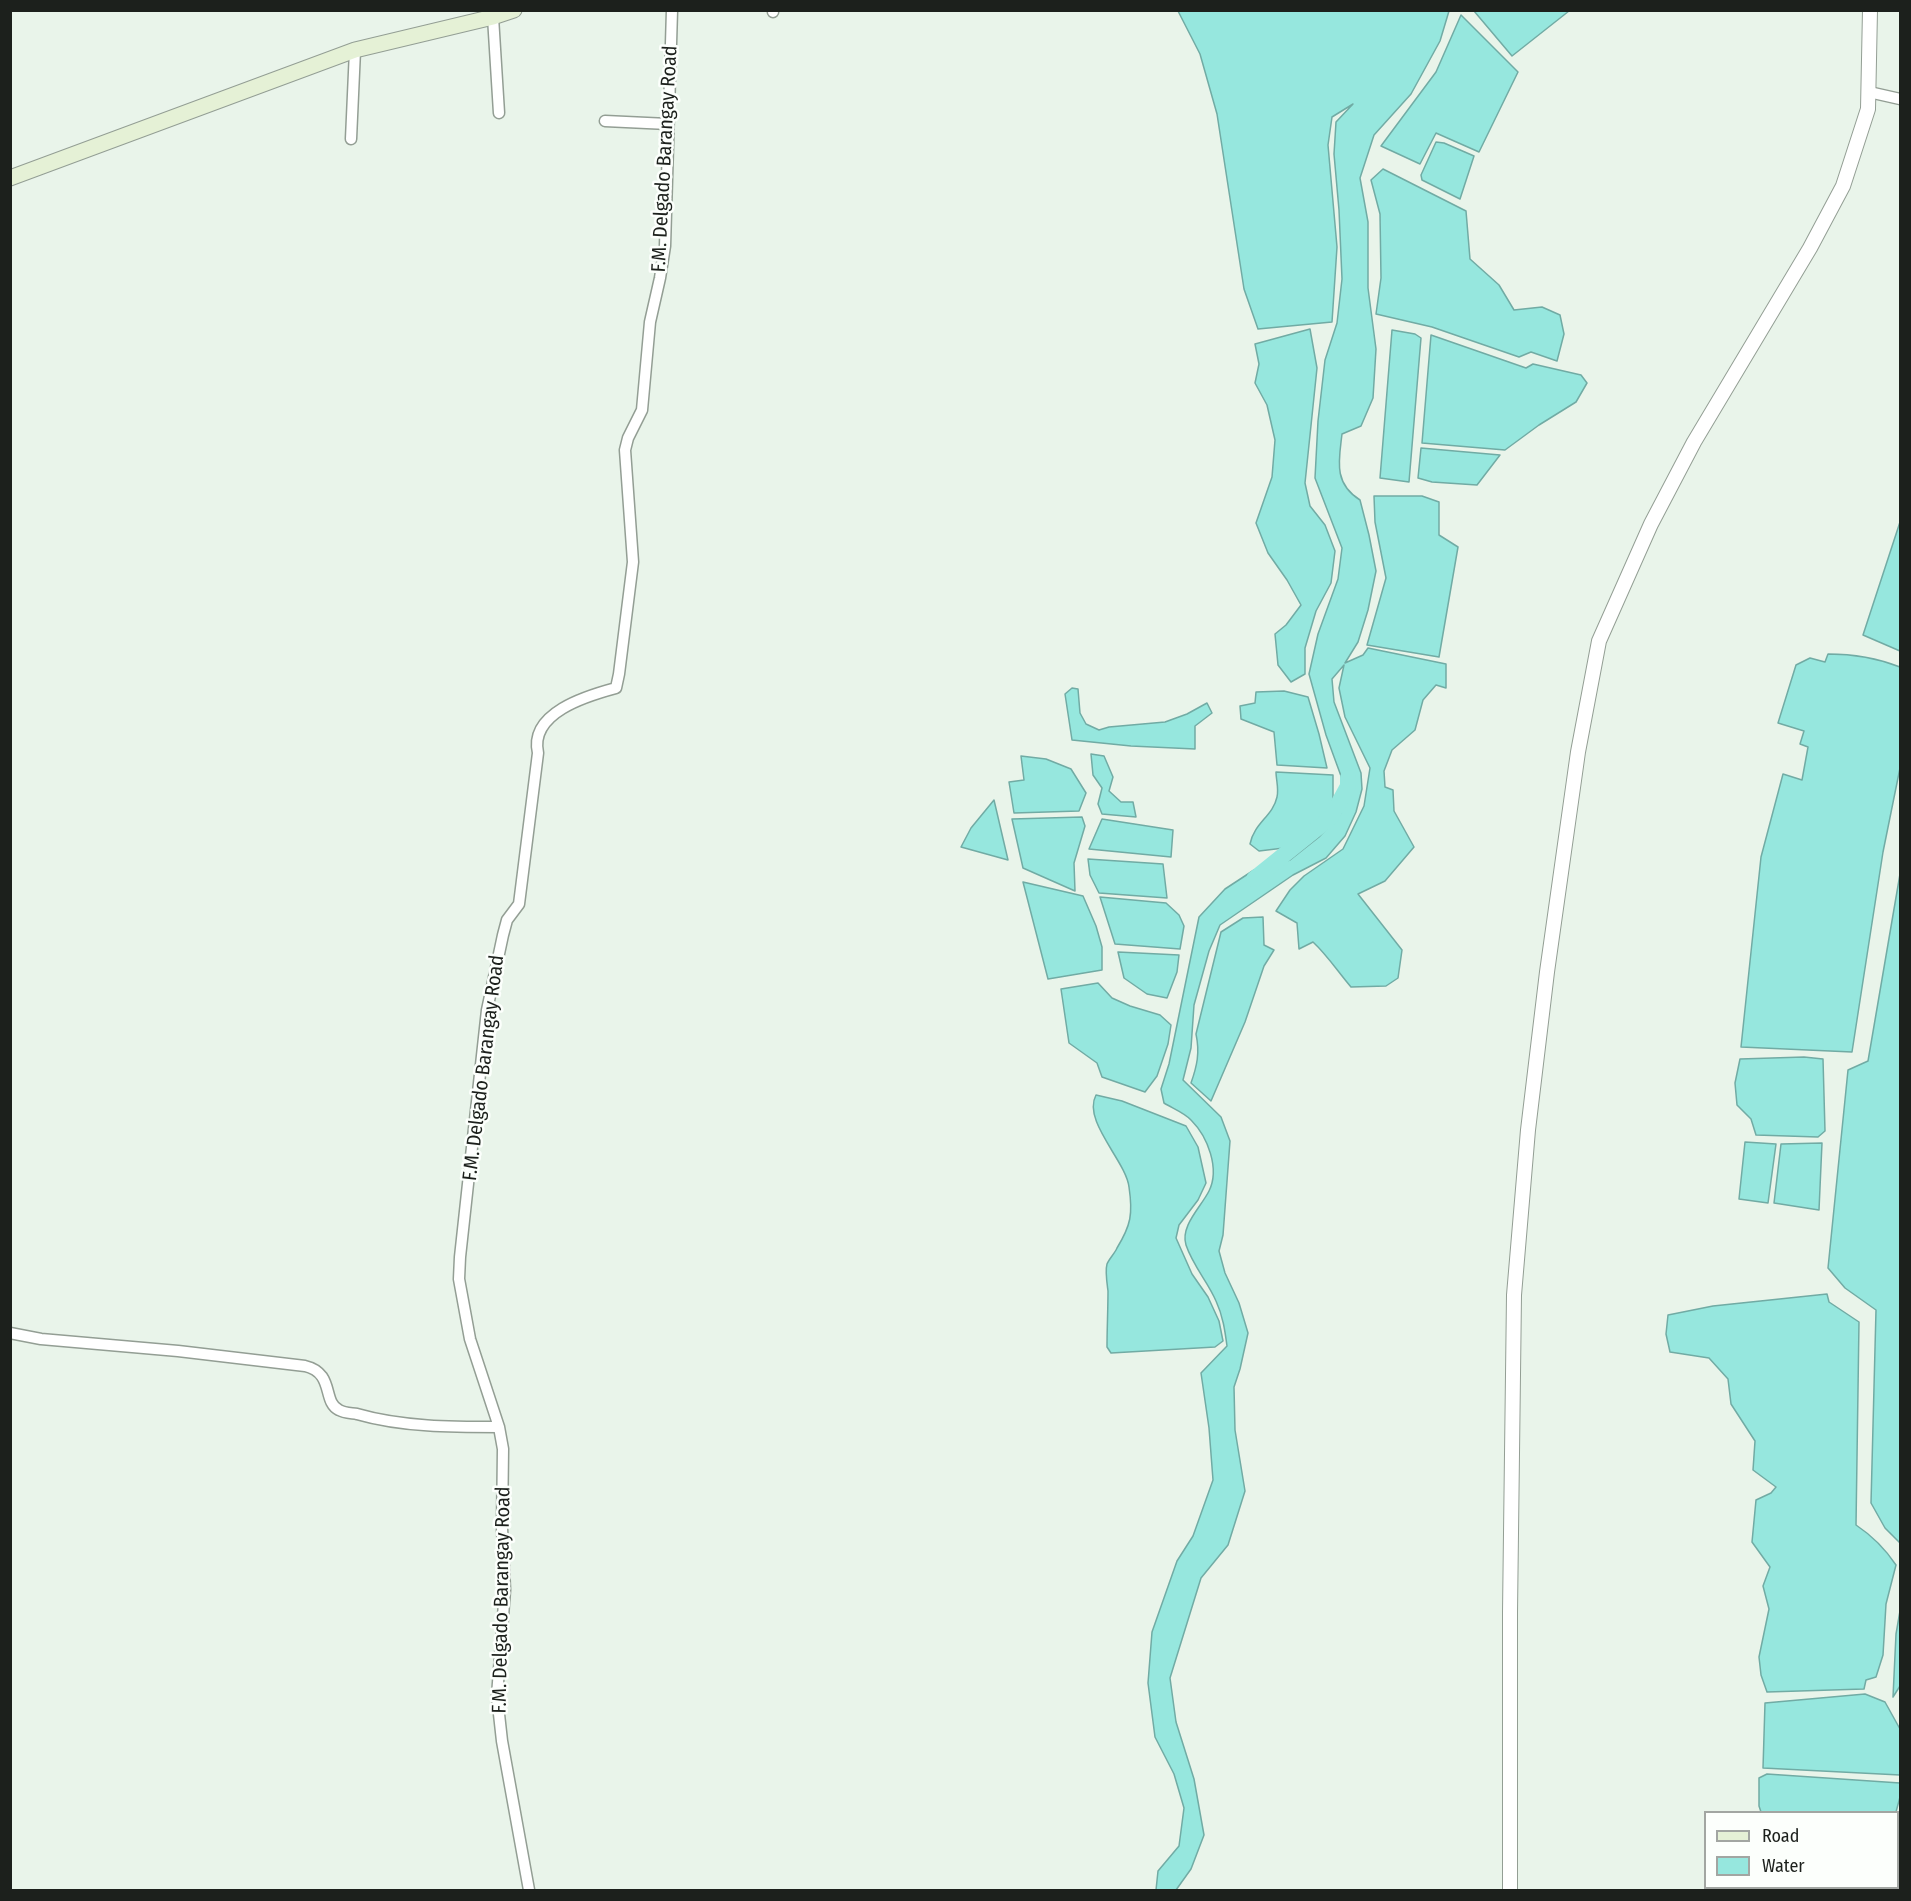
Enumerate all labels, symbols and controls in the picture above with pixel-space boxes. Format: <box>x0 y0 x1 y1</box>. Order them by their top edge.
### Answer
street label: F.M. Delgado Barangay Road <box>647 45 683 273</box>
street label: F.M. Delgado Barangay Road <box>458 954 510 1182</box>
street label: F.M. Delgado Barangay Road <box>488 1486 516 1714</box>
legend <box>1704 1811 1899 1889</box>
text: Road <box>1762 1825 1799 1847</box>
text: Water <box>1762 1855 1805 1877</box>

